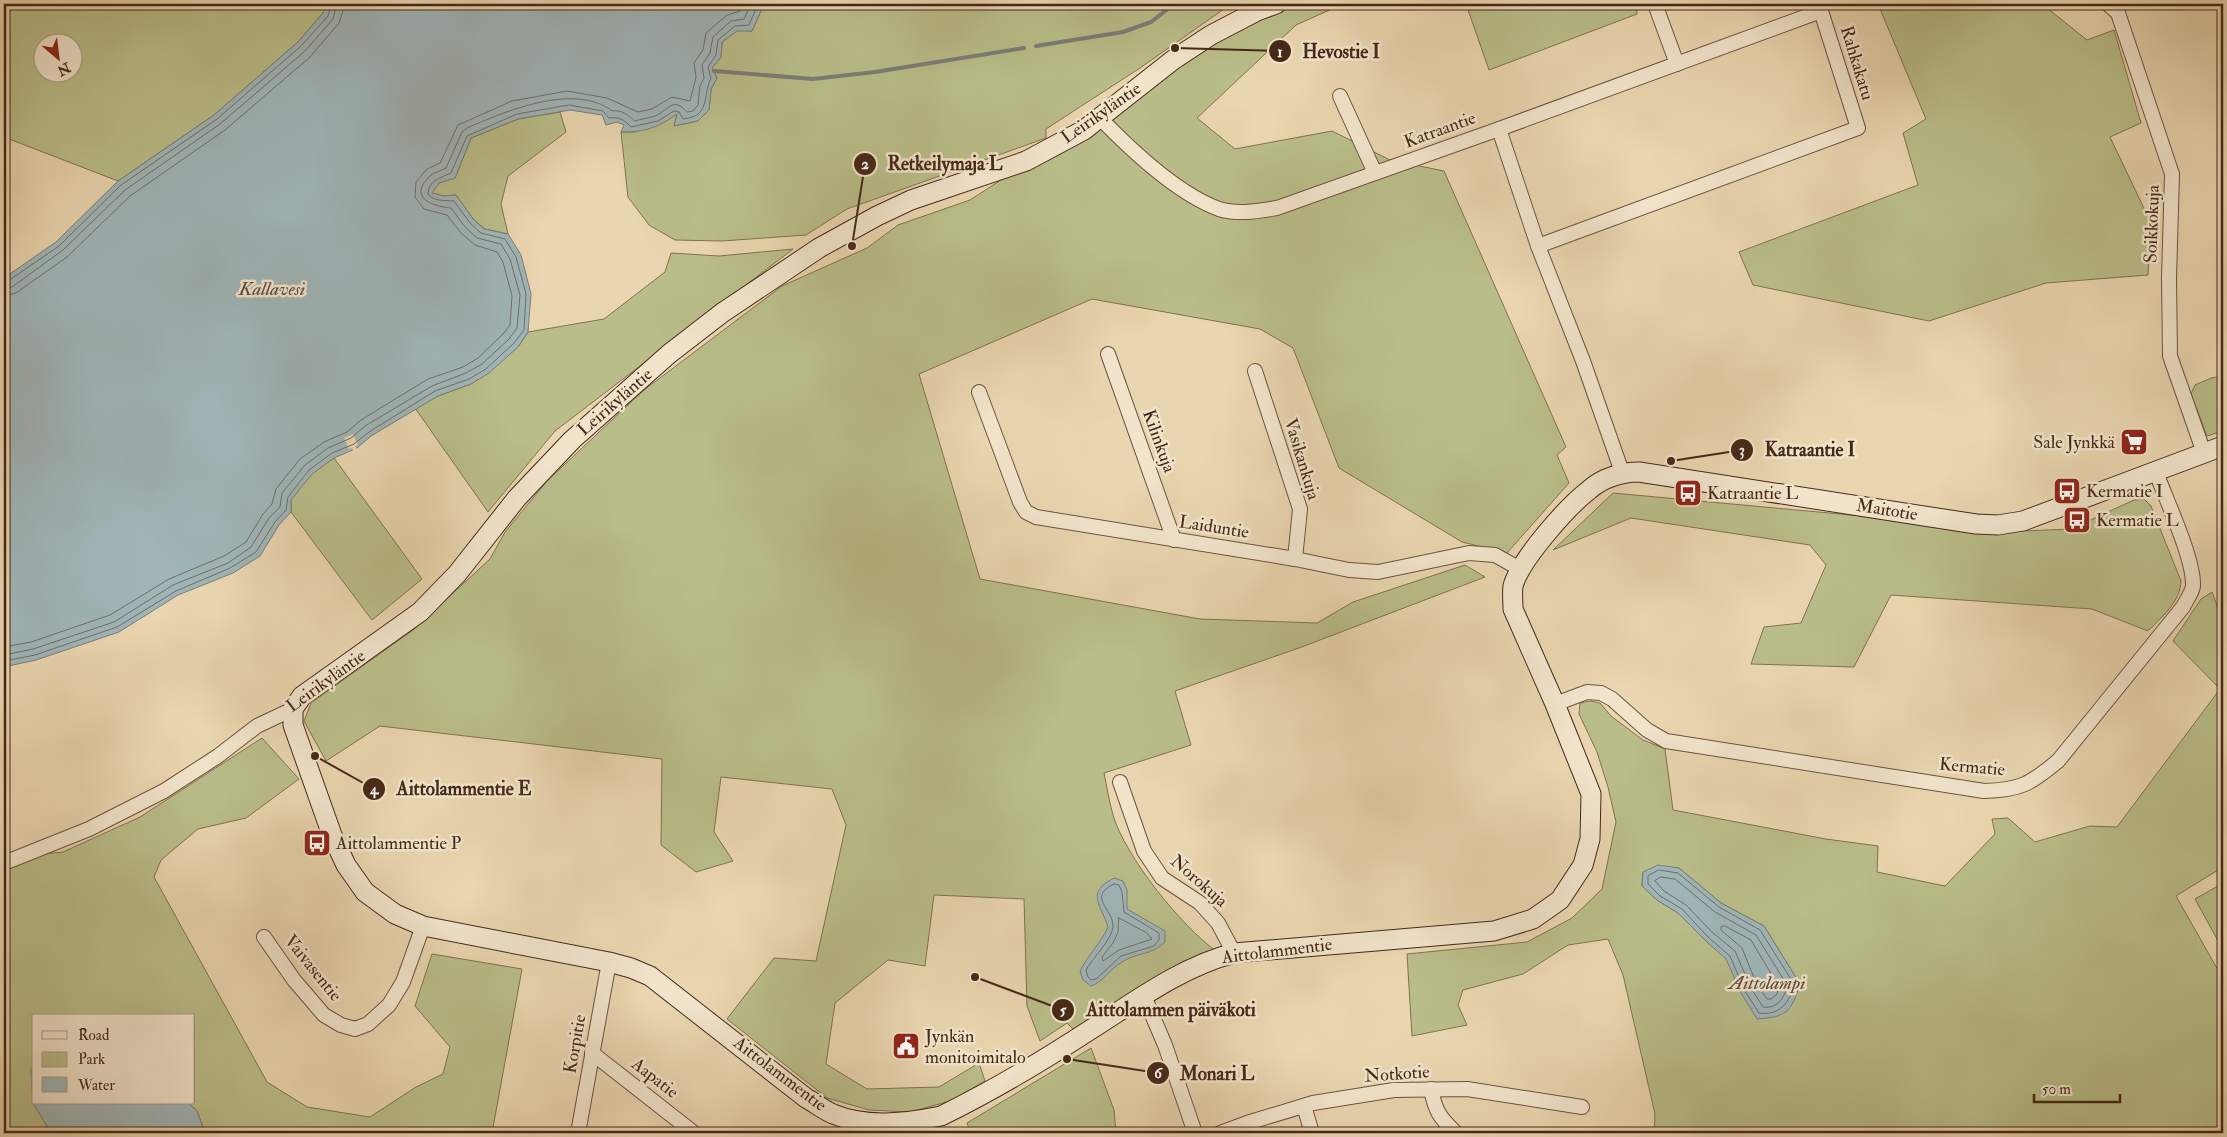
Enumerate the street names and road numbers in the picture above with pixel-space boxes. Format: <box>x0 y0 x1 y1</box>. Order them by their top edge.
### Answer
street label: Rahkakatu <box>1835 23 1879 103</box>
street label: Leirikyläntie <box>1056 77 1146 149</box>
street label: Katraantie <box>1401 106 1479 154</box>
street label: Soikkokuja <box>2139 184 2165 263</box>
street label: Leirikyläntie <box>573 363 658 441</box>
street label: Kilinkuja <box>1137 406 1181 476</box>
street label: Vasikankuja <box>1279 415 1325 503</box>
street label: Maitotie <box>1855 494 1920 526</box>
street label: Laiduntie <box>1177 510 1251 544</box>
street label: Leirikyläntie <box>282 644 371 718</box>
street label: Kermatie <box>1938 753 2006 781</box>
street label: Norokuja <box>1165 850 1233 913</box>
street label: Vaivasentie <box>279 930 347 1006</box>
street label: Aittolammentie <box>1220 933 1334 969</box>
street label: Korpitie <box>559 1012 592 1075</box>
street label: Aittolammentie <box>728 1031 832 1117</box>
street label: Aapatie <box>626 1052 683 1104</box>
street label: Notkotie <box>1364 1060 1431 1088</box>

